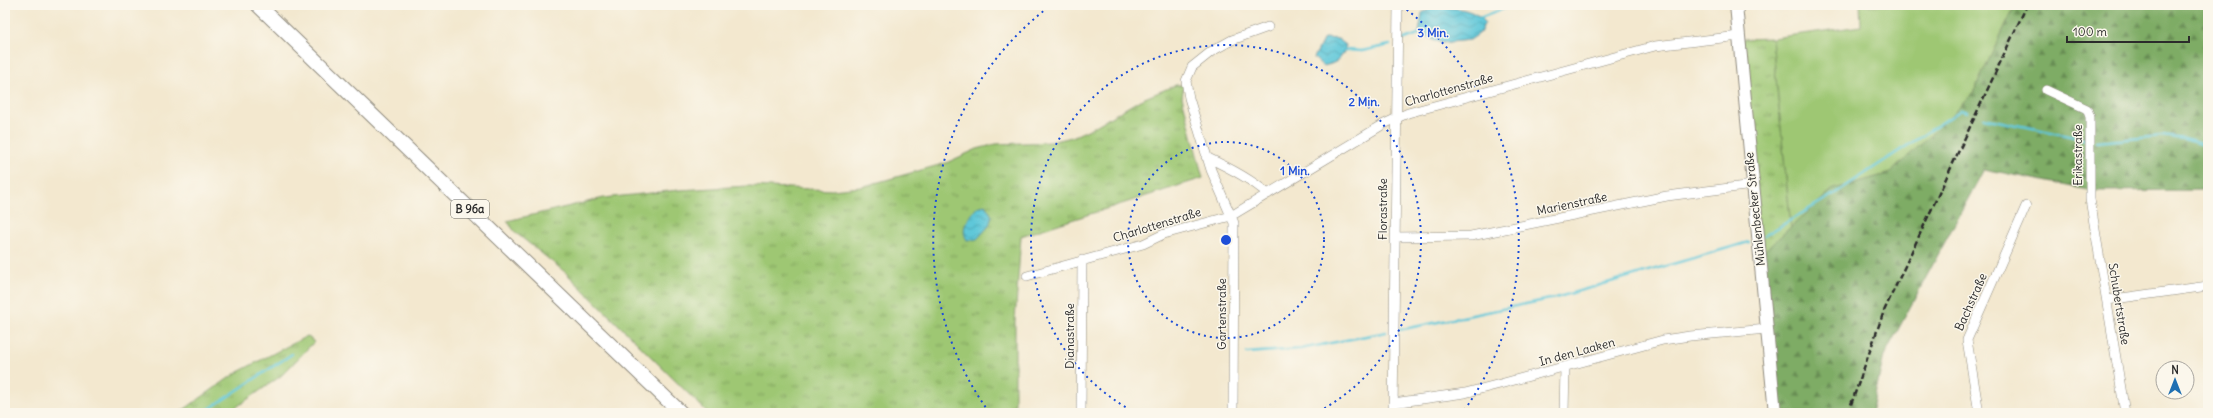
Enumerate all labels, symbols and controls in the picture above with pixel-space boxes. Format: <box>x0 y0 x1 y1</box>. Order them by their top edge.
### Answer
scale bar <box>2067 18 2189 44</box>
text: 100 m <box>2073 24 2107 39</box>
text: 3 Min. <box>1417 25 1449 40</box>
street label: Charlottenstraße <box>1403 70 1495 109</box>
text: 2 Min. <box>1348 94 1380 109</box>
street label: Erikastraße <box>2070 124 2085 186</box>
street label: Mühlenbecker Straße <box>1741 151 1768 267</box>
text: 1 Min. <box>1280 163 1310 178</box>
street label: Florastraße <box>1375 178 1390 240</box>
street label: Marienstraße <box>1535 189 1608 218</box>
road number: B 96a <box>451 200 489 218</box>
street label: Charlottenstraße <box>1111 204 1203 245</box>
centre of rings <box>1219 233 1233 247</box>
street label: Schubertstraße <box>2106 262 2133 346</box>
street label: Bachstraße <box>1951 271 1990 333</box>
street label: Gartenstraße <box>1214 278 1229 350</box>
street label: Dianastraße <box>1062 303 1077 369</box>
street label: In den Laaken <box>1537 334 1616 369</box>
north arrow <box>2155 360 2195 400</box>
text: N <box>2171 363 2179 377</box>

